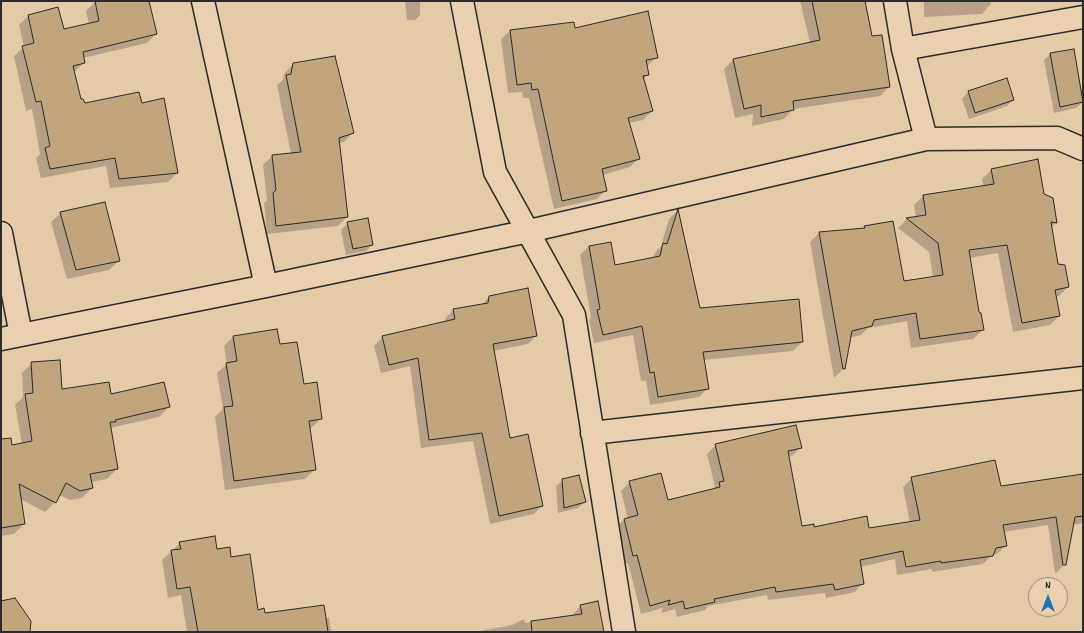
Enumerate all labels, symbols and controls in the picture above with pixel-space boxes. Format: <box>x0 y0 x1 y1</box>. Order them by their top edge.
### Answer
north arrow <box>1028 577 1068 617</box>
text: N <box>1045 578 1051 594</box>

